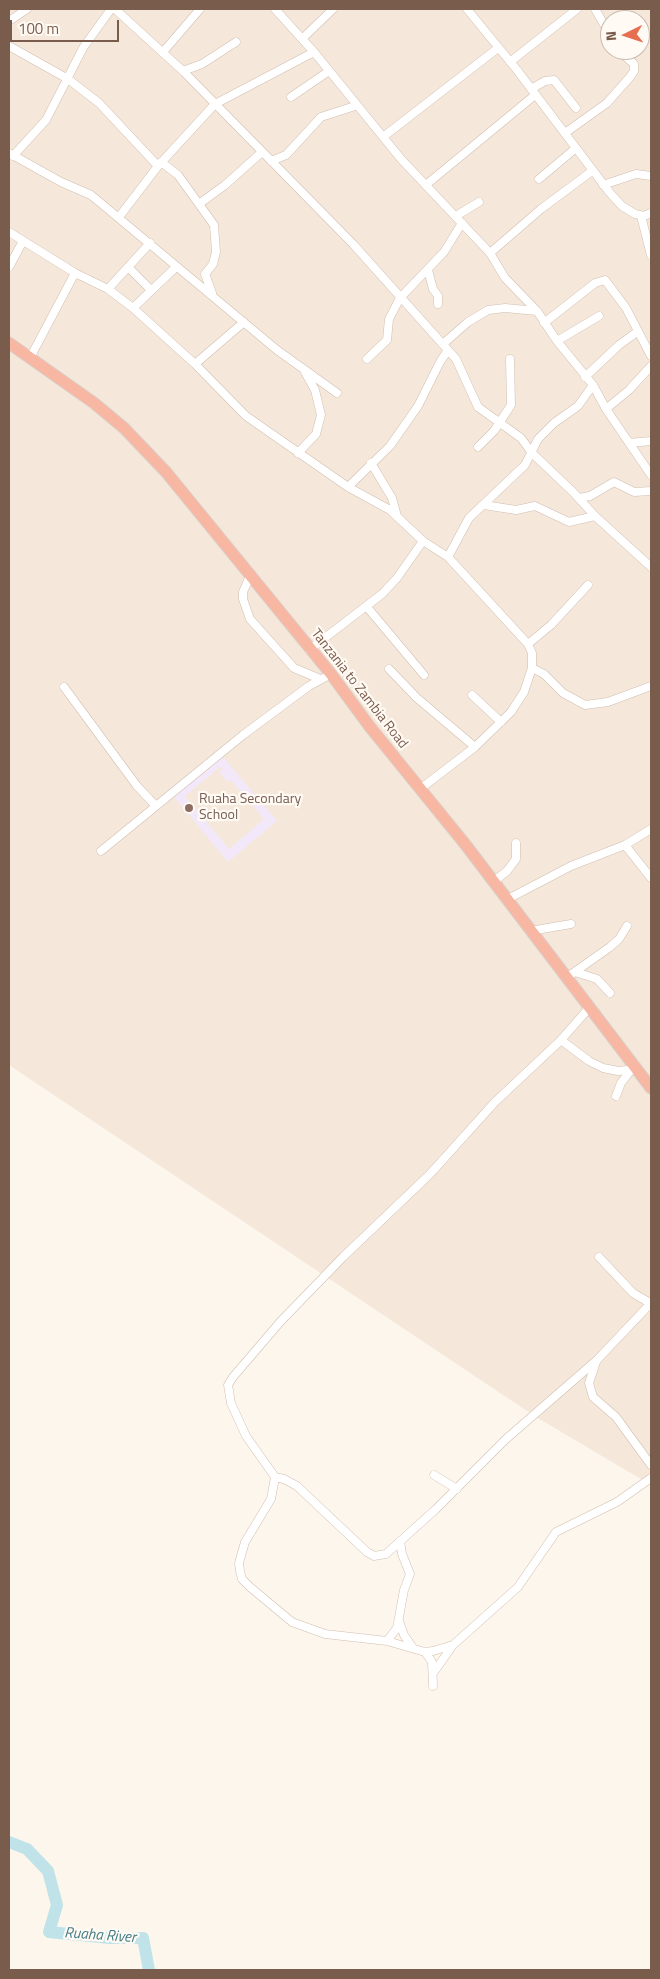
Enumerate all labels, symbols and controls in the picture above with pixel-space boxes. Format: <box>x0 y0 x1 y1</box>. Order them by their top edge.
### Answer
scale bar <box>12 10 121 42</box>
north arrow <box>600 10 650 60</box>
text: 100 m <box>18 17 59 40</box>
text: N <box>600 30 621 42</box>
street label: Tanzania to Zambia Road <box>307 626 411 752</box>
place label: Ruaha Secondary School <box>199 792 301 824</box>
marker: Ruaha Secondary School <box>183 802 195 814</box>
water label: Ruaha River <box>64 1925 136 1947</box>

